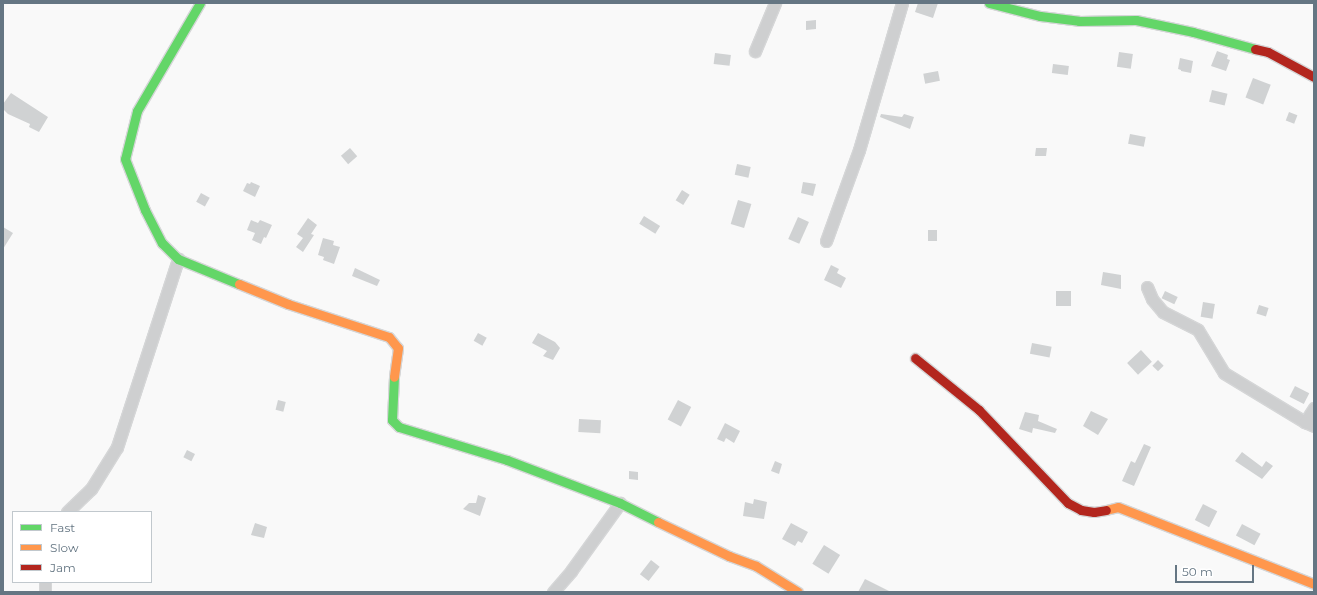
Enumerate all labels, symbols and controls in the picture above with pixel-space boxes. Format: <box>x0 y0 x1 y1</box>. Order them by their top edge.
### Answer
legend <box>12 511 152 583</box>
text: Fast <box>50 520 75 535</box>
text: Slow <box>50 540 79 555</box>
scale bar <box>1177 557 1256 583</box>
text: Jam <box>50 560 76 575</box>
text: 50 m <box>1182 564 1213 579</box>

